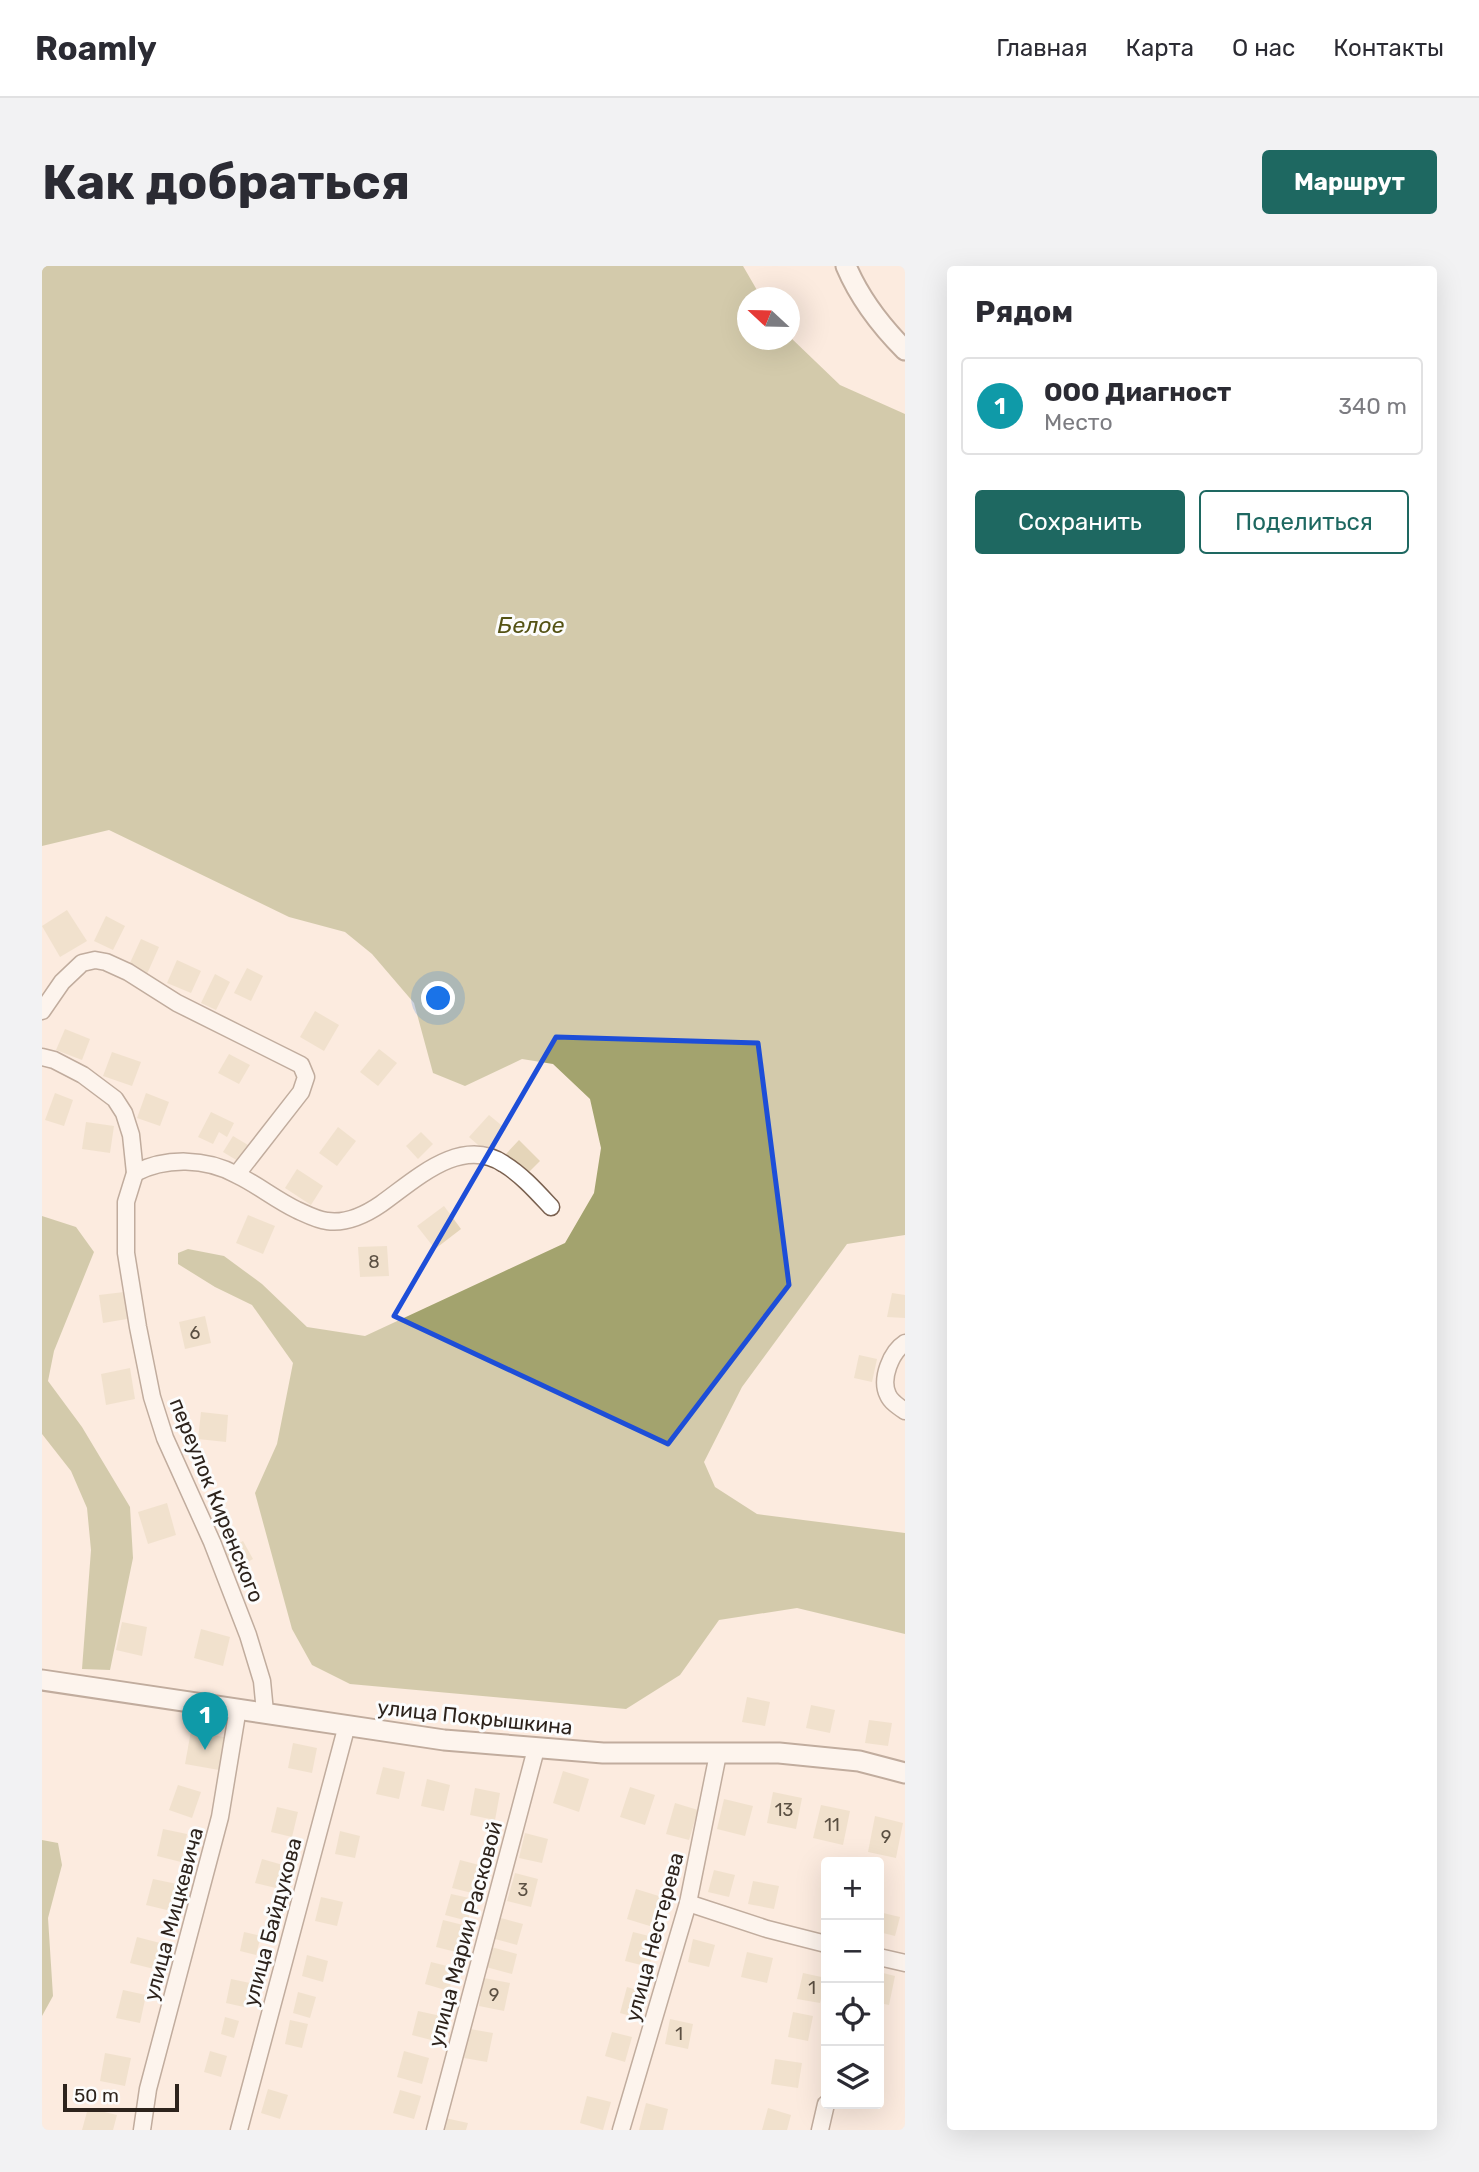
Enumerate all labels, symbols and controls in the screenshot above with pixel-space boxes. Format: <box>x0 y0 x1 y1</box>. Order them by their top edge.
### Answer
text: Roamly <box>35 29 157 68</box>
text: Главная <box>996 34 1088 62</box>
text: Карта <box>1126 34 1194 62</box>
text: О нас <box>1232 34 1295 62</box>
text: Контакты <box>1333 34 1444 62</box>
button: Маршрут <box>1262 150 1437 214</box>
text: Как добраться <box>42 153 410 211</box>
north arrow <box>737 287 800 350</box>
text: Рядом <box>975 294 1073 330</box>
text: ООО Диагност <box>1044 377 1231 408</box>
text: 1 <box>994 392 1006 420</box>
text: 340 m <box>1338 392 1407 420</box>
text: Место <box>1044 408 1113 436</box>
button: Сохранить <box>975 490 1185 554</box>
button: Поделиться <box>1199 490 1409 554</box>
water label: Белое <box>498 611 565 639</box>
your location <box>421 981 455 1015</box>
house number: 8 <box>368 1251 380 1273</box>
house number: 6 <box>190 1322 201 1344</box>
street label: переулок Киренского <box>165 1394 269 1606</box>
pin: 1 <box>182 1692 228 1750</box>
street label: улица Покрышкина <box>376 1694 574 1740</box>
house number: 13 <box>775 1799 793 1821</box>
house number: 11 <box>824 1814 840 1836</box>
street label: улица Марии Расковой <box>423 1818 507 2050</box>
street label: улица Мицкевича <box>138 1825 208 2003</box>
house number: 9 <box>881 1826 891 1848</box>
street label: улица Байдукова <box>237 1835 307 2009</box>
street label: улица Нестерева <box>619 1850 689 2024</box>
map controls <box>821 1857 884 2109</box>
button: + <box>821 1857 884 1920</box>
house number: 3 <box>518 1879 528 1901</box>
button: − <box>821 1920 884 1983</box>
house number: 1 <box>808 1977 816 1999</box>
button: locate <box>821 1983 884 2046</box>
house number: 9 <box>489 1984 499 2006</box>
house number: 1 <box>675 2023 683 2045</box>
button: layers <box>821 2046 884 2109</box>
scale bar <box>63 2081 178 2113</box>
text: 50 m <box>74 2084 119 2107</box>

